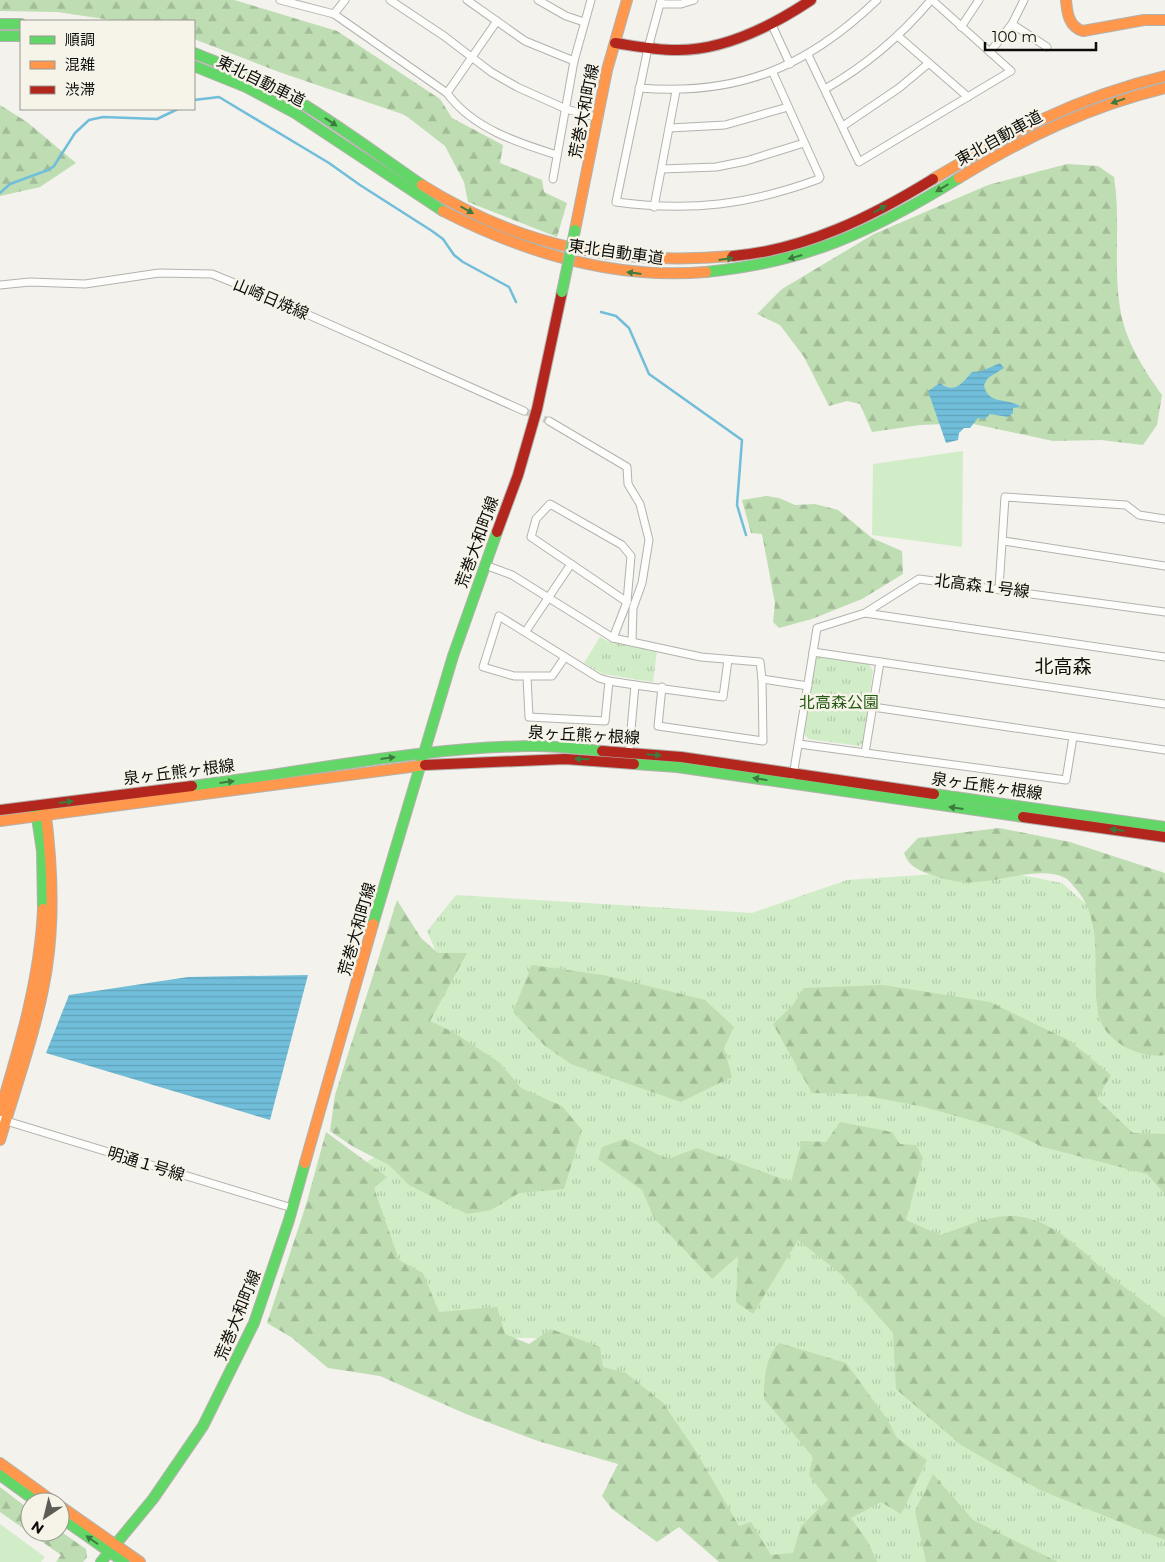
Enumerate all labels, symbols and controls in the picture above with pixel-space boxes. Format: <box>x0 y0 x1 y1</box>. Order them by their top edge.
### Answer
legend <box>20 20 195 110</box>
scale bar <box>985 20 1096 52</box>
text: 100 m <box>992 27 1037 46</box>
text: 順調 <box>65 30 95 49</box>
street label: 東北自動車道 <box>214 51 308 111</box>
text: 混雑 <box>65 55 95 74</box>
street label: 荒巻大和町線 <box>566 62 602 160</box>
text: 渋滞 <box>65 80 95 99</box>
one-way arrow <box>1110 97 1125 105</box>
street label: 東北自動車道 <box>952 106 1046 170</box>
one-way arrow <box>324 117 337 126</box>
one-way arrow <box>935 184 948 193</box>
one-way arrow <box>873 205 886 214</box>
one-way arrow <box>460 206 473 215</box>
street label: 東北自動車道 <box>567 236 665 268</box>
one-way arrow <box>787 253 803 261</box>
one-way arrow <box>718 255 734 263</box>
one-way arrow <box>626 269 642 277</box>
street label: 山崎日焼線 <box>230 275 312 323</box>
street label: 荒巻大和町線 <box>452 494 502 590</box>
street label: 北高森１号線 <box>933 571 1031 601</box>
district label: 北高森 <box>1034 655 1092 678</box>
park label: 北高森公園 <box>799 693 879 712</box>
street label: 泉ヶ丘熊ヶ根線 <box>528 723 640 747</box>
one-way arrow <box>647 751 663 759</box>
one-way arrow <box>380 754 396 762</box>
one-way arrow <box>573 755 589 763</box>
street label: 泉ヶ丘熊ヶ根線 <box>122 756 236 788</box>
street label: 泉ヶ丘熊ヶ根線 <box>930 769 1044 803</box>
one-way arrow <box>752 775 768 783</box>
one-way arrow <box>219 777 235 785</box>
one-way arrow <box>58 798 74 806</box>
one-way arrow <box>947 804 963 812</box>
one-way arrow <box>1108 826 1124 834</box>
street label: 荒巻大和町線 <box>335 880 379 978</box>
street label: 明通１号線 <box>105 1143 187 1185</box>
street label: 荒巻大和町線 <box>211 1267 265 1363</box>
north arrow <box>20 1492 70 1542</box>
text: N <box>28 1517 47 1538</box>
one-way arrow <box>85 1535 99 1545</box>

